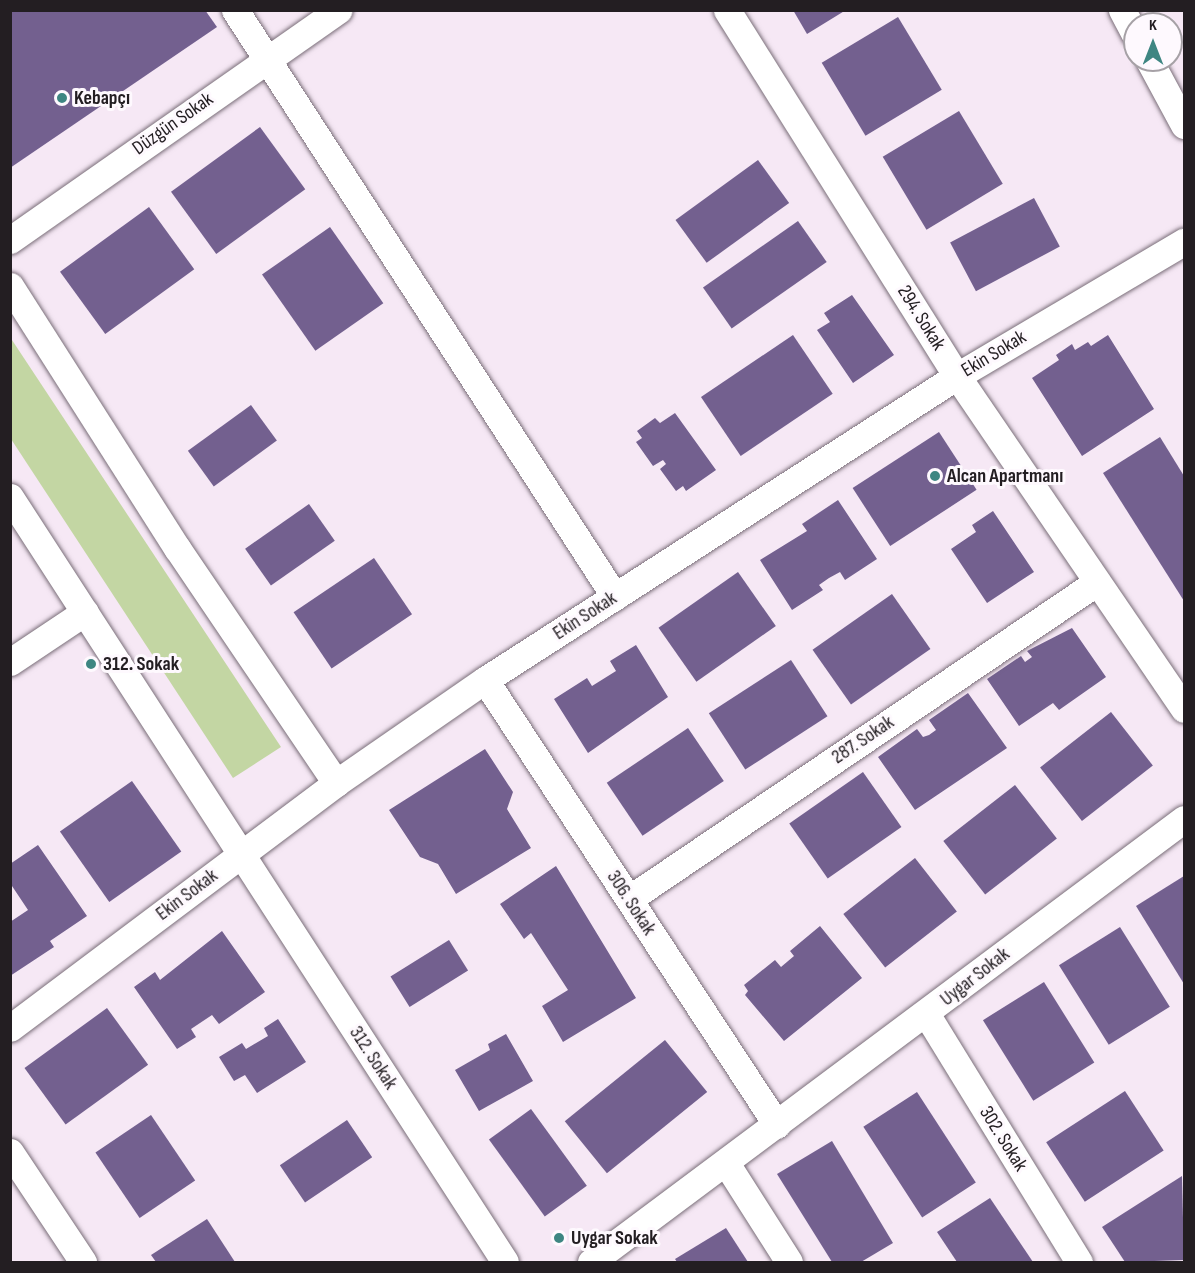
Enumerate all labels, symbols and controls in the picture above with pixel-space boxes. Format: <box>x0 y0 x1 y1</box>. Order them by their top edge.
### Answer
north arrow <box>1123 12 1183 72</box>
text: K <box>1149 16 1157 35</box>
place label: Kebapçı <box>74 86 130 110</box>
street label: Düzgün Sokak <box>128 87 218 161</box>
marker: Kebapçı <box>55 91 69 105</box>
street label: 294. Sokak <box>892 281 950 355</box>
street label: Ekin Sokak <box>957 325 1031 383</box>
place label: Alcan Apartmanı <box>947 464 1063 488</box>
marker: Alcan Apartmanı <box>928 469 942 483</box>
street label: Ekin Sokak <box>549 587 621 645</box>
place label: 312. Sokak <box>103 652 179 676</box>
marker: 312. Sokak <box>84 657 98 671</box>
street label: 287. Sokak <box>827 711 899 769</box>
street label: Ekin Sokak <box>151 864 223 926</box>
street label: 306. Sokak <box>601 866 661 940</box>
street label: Uygar Sokak <box>936 943 1014 1011</box>
street label: 312. Sokak <box>344 1022 402 1094</box>
street label: 302. Sokak <box>974 1102 1032 1176</box>
place label: Uygar Sokak <box>571 1226 658 1250</box>
marker: Uygar Sokak <box>552 1231 566 1245</box>

